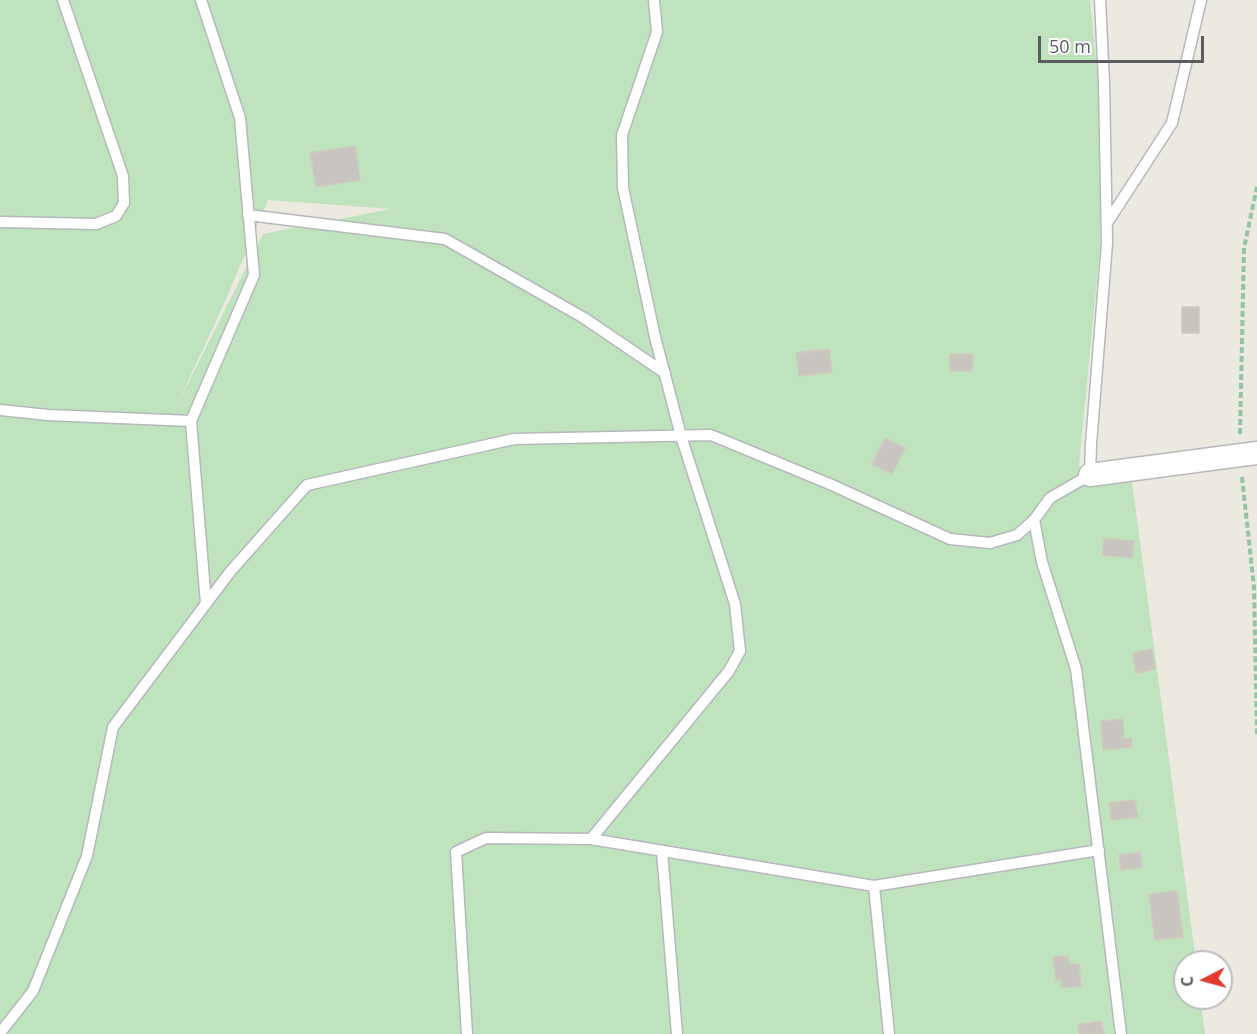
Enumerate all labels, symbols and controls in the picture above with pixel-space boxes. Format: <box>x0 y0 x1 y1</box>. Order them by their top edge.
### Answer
scale bar <box>1041 24 1208 62</box>
text: 50 m <box>1049 34 1091 58</box>
north arrow <box>1173 950 1233 1010</box>
text: С <box>1176 975 1199 988</box>

